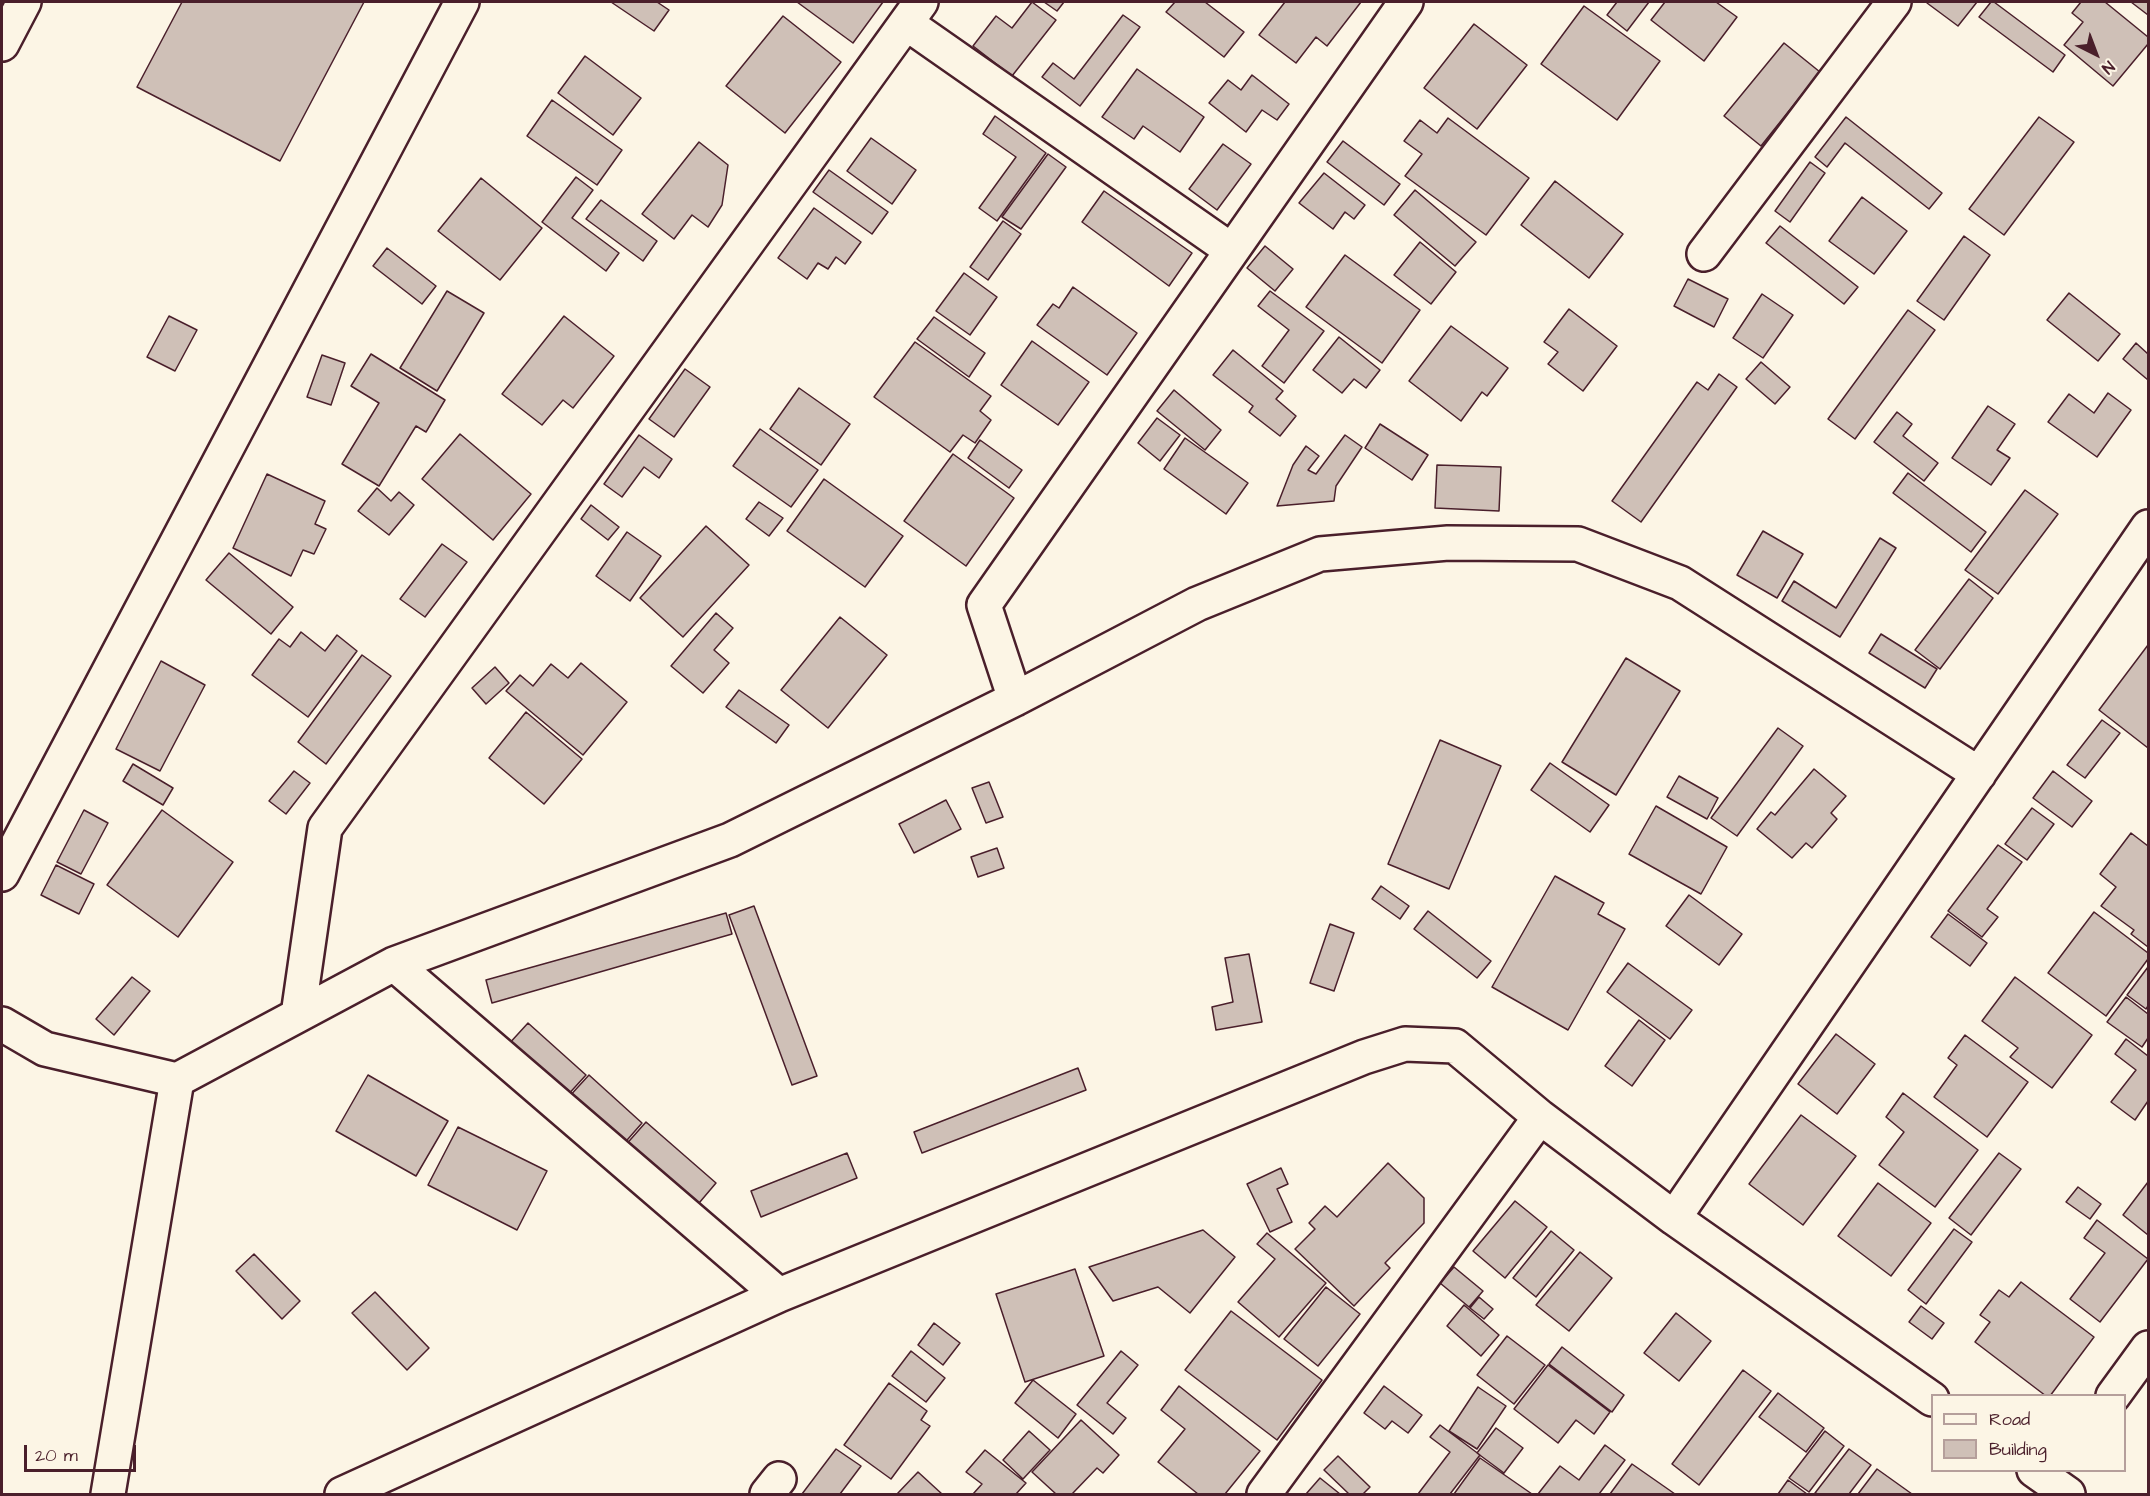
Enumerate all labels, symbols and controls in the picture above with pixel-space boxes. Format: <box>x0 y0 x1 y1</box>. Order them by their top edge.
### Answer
north arrow <box>2066 24 2126 84</box>
text: N <box>2097 56 2119 79</box>
legend <box>1931 1394 2126 1472</box>
text: Road <box>1989 1407 2030 1432</box>
scale bar <box>27 1433 140 1471</box>
text: Building <box>1989 1437 2047 1462</box>
text: 20 m <box>35 1443 78 1468</box>

